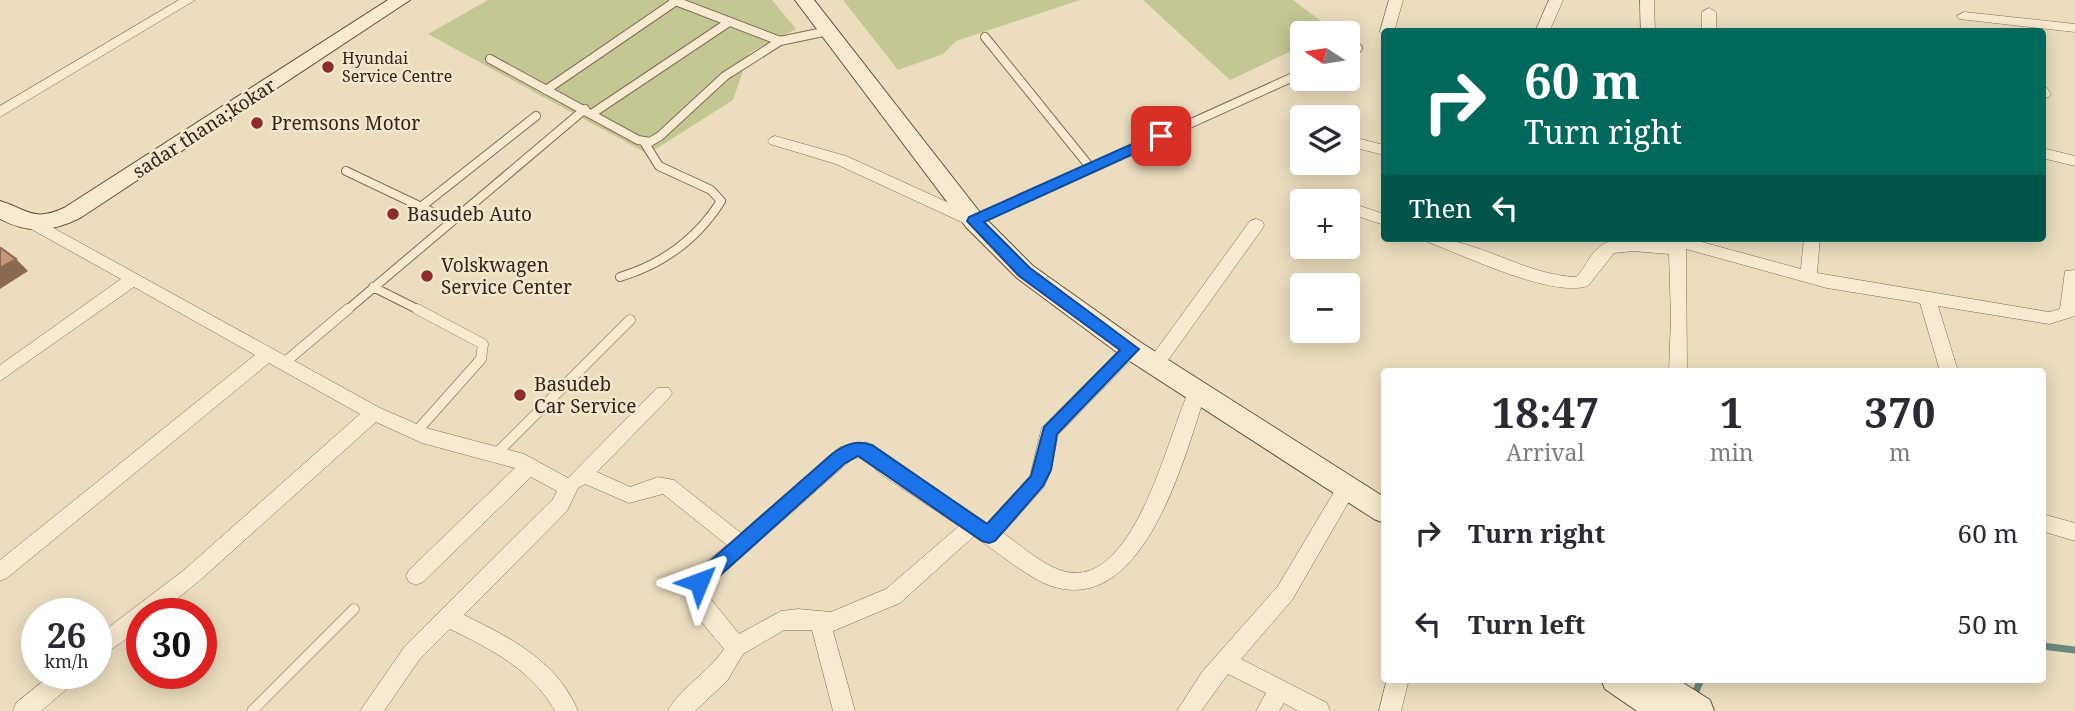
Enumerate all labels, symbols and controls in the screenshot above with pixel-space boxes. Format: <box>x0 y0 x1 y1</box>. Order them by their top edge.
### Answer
north arrow <box>1290 21 1360 91</box>
map controls <box>1290 21 1360 343</box>
place label: Hyundai Service Centre <box>342 47 452 87</box>
text: 60 m <box>1524 47 1640 113</box>
icon: right <box>1409 56 1500 147</box>
marker: Hyundai Service Centre <box>320 59 336 75</box>
street label: sadar thana;kokar <box>127 72 281 184</box>
button: layers <box>1290 105 1360 175</box>
pin <box>1131 106 1191 166</box>
place label: Premsons Motor <box>271 110 420 136</box>
text: Turn right <box>1524 110 1682 153</box>
marker: Premsons Motor <box>249 115 265 131</box>
icon: arrive <box>1142 117 1180 155</box>
button: + <box>1290 189 1360 259</box>
icon: left <box>1486 189 1524 227</box>
text: Then <box>1409 190 1472 226</box>
place label: Basudeb Auto <box>407 201 532 227</box>
marker: Basudeb Auto <box>385 206 401 222</box>
place label: Volskwagen Service Center <box>441 252 572 300</box>
marker: Volskwagen Service Center <box>419 268 435 284</box>
button: − <box>1290 273 1360 343</box>
place label: Basudeb Car Service <box>534 371 636 419</box>
text: 18:47 <box>1492 383 1599 440</box>
text: 1 <box>1720 383 1744 440</box>
text: 370 <box>1864 383 1935 440</box>
marker: Basudeb Car Service <box>512 387 528 403</box>
text: Arrival <box>1506 436 1585 468</box>
text: min <box>1710 436 1754 468</box>
text: m <box>1889 436 1911 468</box>
icon: right <box>1409 514 1447 552</box>
text: Turn right <box>1468 515 1605 551</box>
text: 60 m <box>1958 515 2018 551</box>
position arrow <box>662 545 736 619</box>
speed limit sign: 30 <box>126 598 217 689</box>
icon: left <box>1409 605 1447 643</box>
text: Turn left <box>1468 606 1585 642</box>
text: 50 m <box>1958 606 2018 642</box>
text: 26 <box>47 611 86 658</box>
text: km/h <box>44 649 89 673</box>

